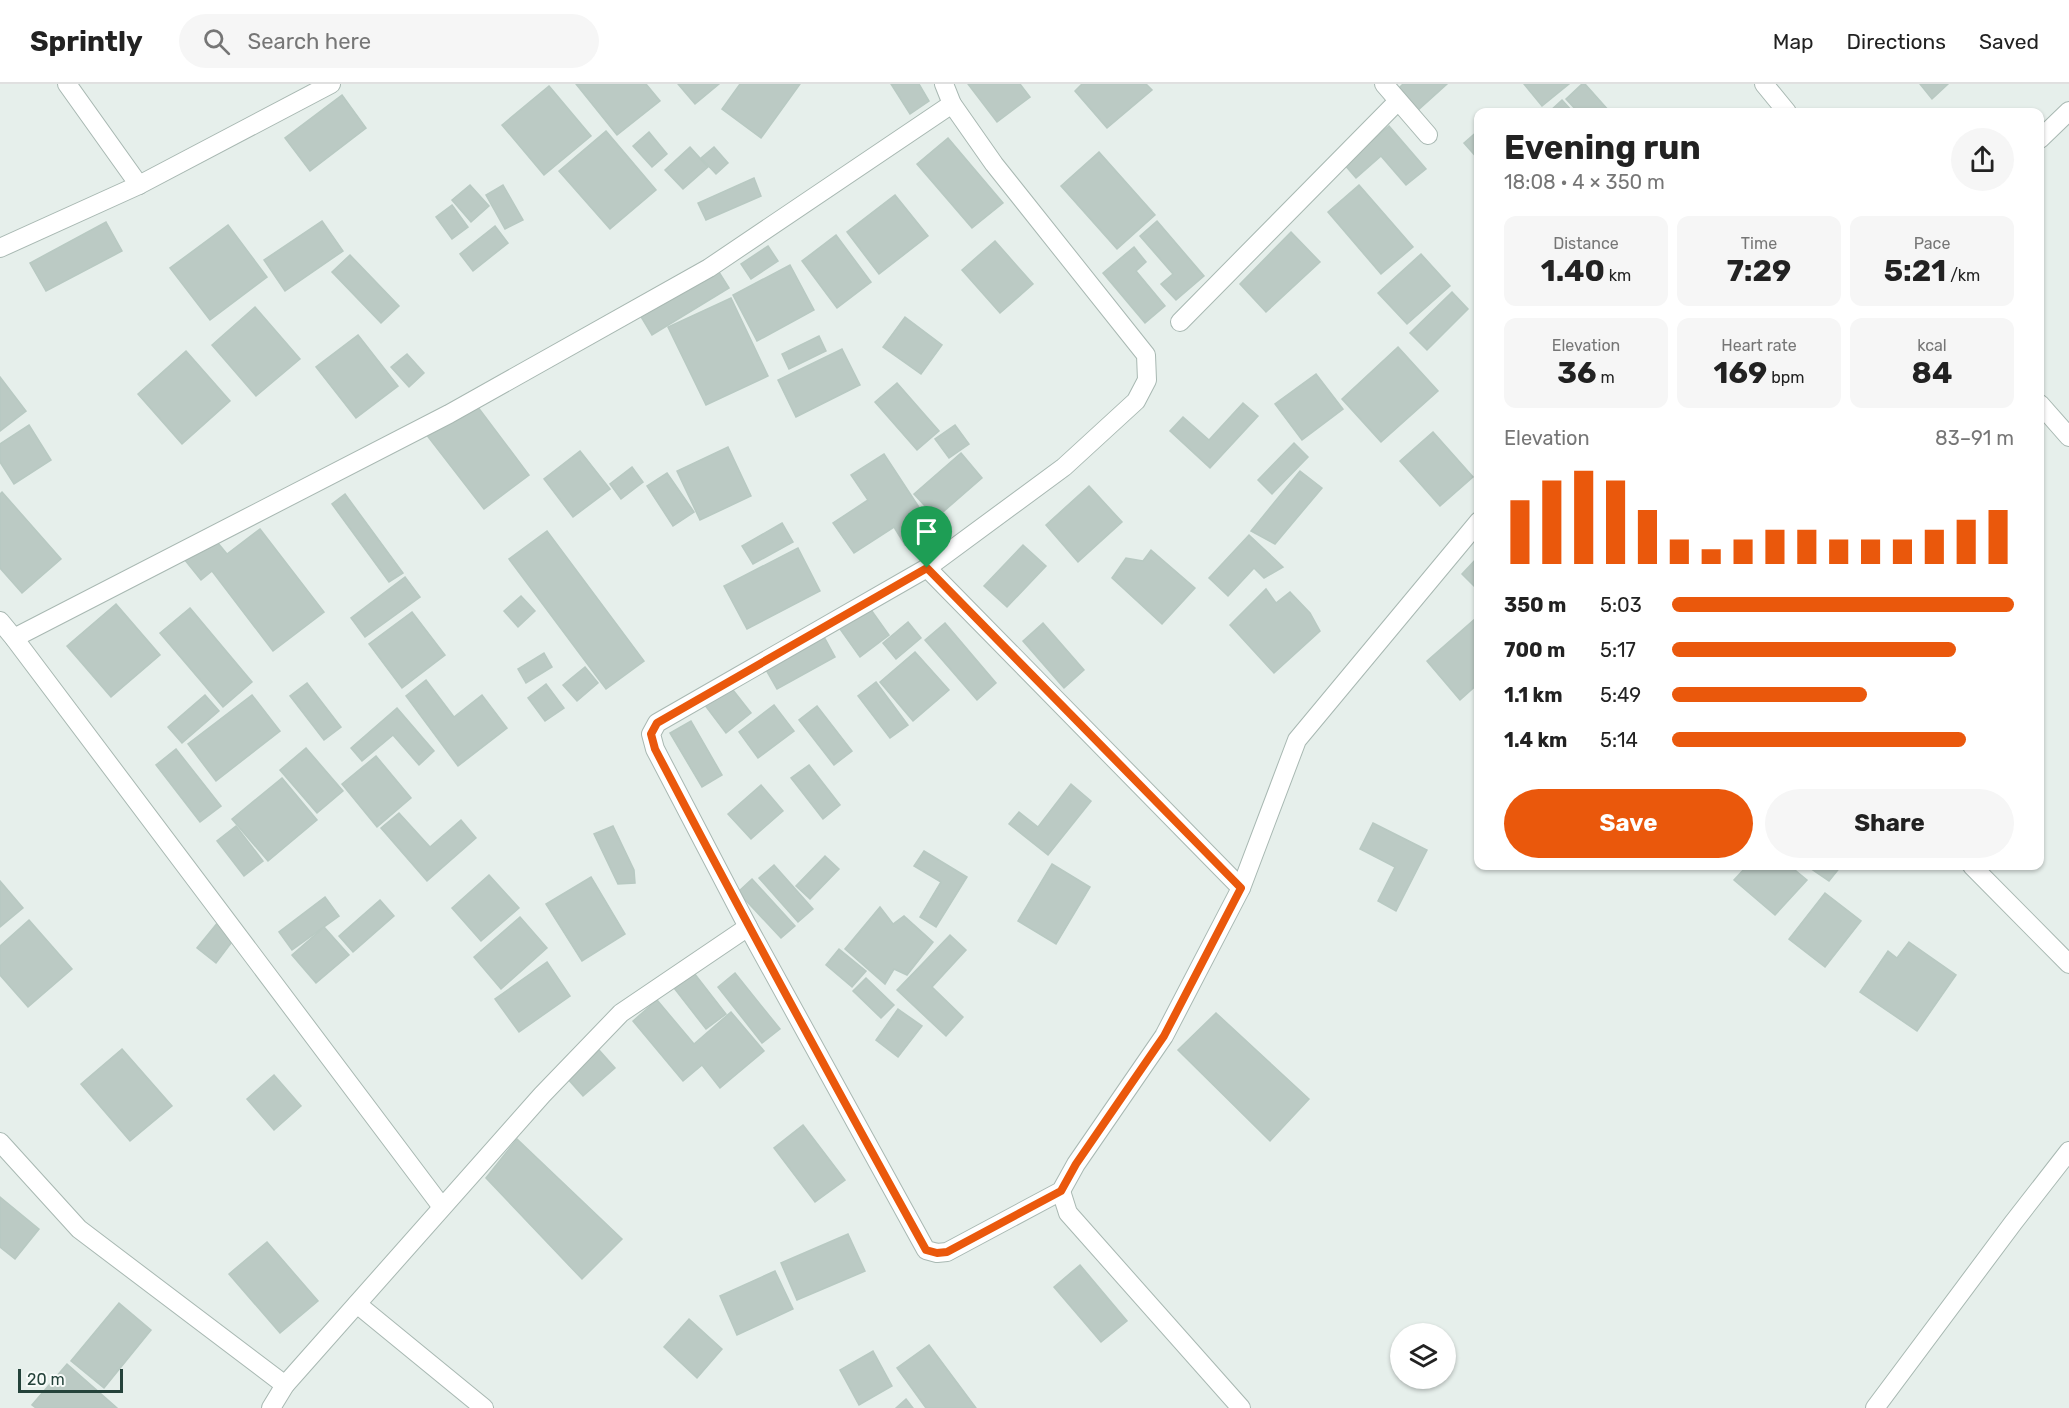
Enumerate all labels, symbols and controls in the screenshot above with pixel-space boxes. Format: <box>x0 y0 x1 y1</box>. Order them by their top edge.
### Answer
search box <box>179 14 599 68</box>
text: Sprintly <box>30 25 143 58</box>
icon: search <box>200 25 233 58</box>
text: Search here <box>248 28 371 55</box>
text: Map <box>1773 29 1814 54</box>
text: Directions <box>1847 29 1946 54</box>
text: Saved <box>1979 29 2039 54</box>
text: Evening run <box>1504 128 1701 167</box>
button: share <box>1951 128 2014 191</box>
text: 18:08 · 4 × 350 m <box>1504 170 1665 194</box>
text: Distance <box>1553 234 1619 253</box>
text: Time <box>1741 234 1777 253</box>
text: Pace <box>1914 234 1950 253</box>
text: 1.40 <box>1541 253 1605 289</box>
text: 7:29 <box>1727 253 1791 289</box>
text: 5:21 <box>1884 253 1946 289</box>
text: km <box>1605 266 1631 285</box>
text: /km <box>1946 266 1980 285</box>
text: Elevation <box>1552 336 1620 355</box>
text: Heart rate <box>1721 336 1797 355</box>
text: kcal <box>1917 336 1947 355</box>
text: 36 <box>1557 355 1597 391</box>
text: 169 <box>1714 355 1767 391</box>
text: 84 <box>1912 355 1952 391</box>
text: m <box>1597 368 1615 387</box>
text: bpm <box>1767 368 1804 387</box>
text: Elevation <box>1504 426 1590 450</box>
text: 83–91 m <box>1935 426 2014 450</box>
pin <box>901 506 952 568</box>
icon: arrive <box>910 515 943 548</box>
text: 350 m <box>1504 593 1566 617</box>
text: 5:03 <box>1600 593 1642 617</box>
text: 700 m <box>1504 638 1565 662</box>
text: 5:17 <box>1600 638 1636 662</box>
text: 1.1 km <box>1504 683 1563 707</box>
text: 5:49 <box>1600 683 1641 707</box>
text: 1.4 km <box>1504 728 1567 752</box>
text: 5:14 <box>1600 728 1638 752</box>
button: Save <box>1504 789 1753 858</box>
button: Share <box>1765 789 2014 858</box>
map controls <box>1390 1323 1456 1389</box>
button: layers <box>1390 1323 1456 1389</box>
scale bar <box>18 1366 123 1394</box>
text: 20 m <box>27 1370 65 1389</box>

